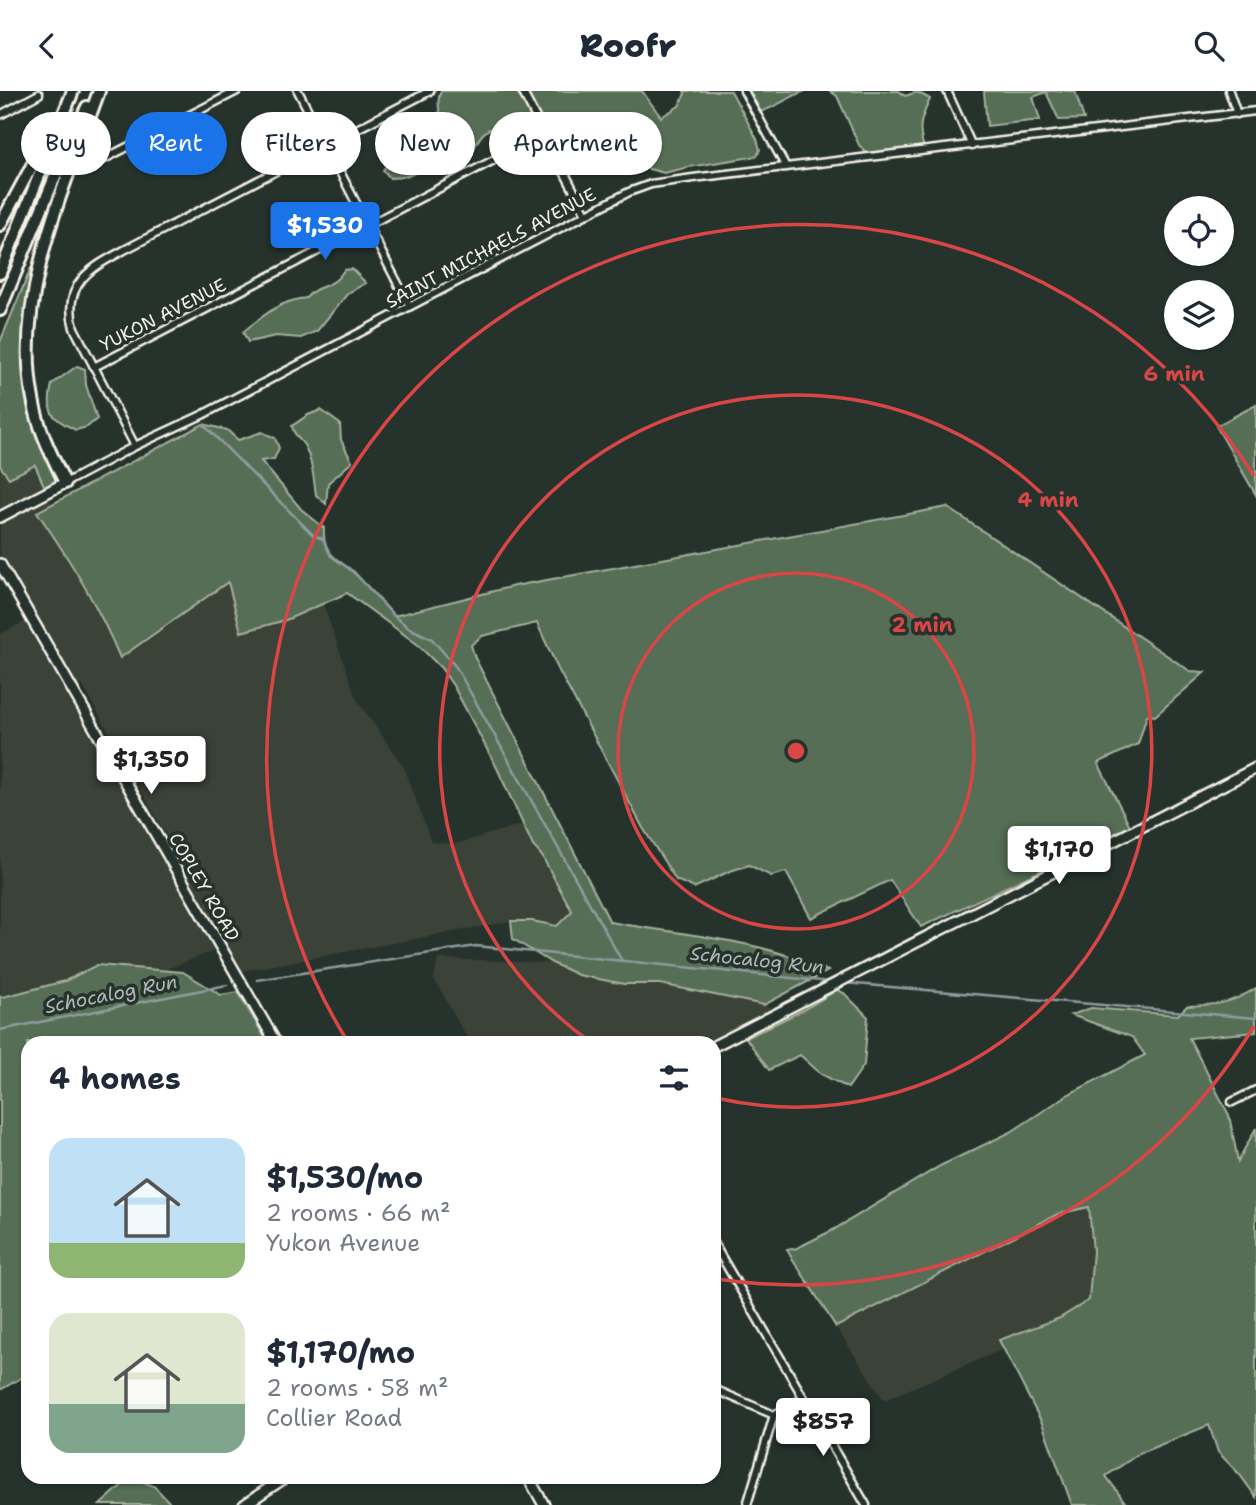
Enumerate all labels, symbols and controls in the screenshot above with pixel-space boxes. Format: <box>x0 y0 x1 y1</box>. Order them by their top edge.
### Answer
text: Roofr <box>580 24 676 67</box>
icon: back <box>28 27 66 65</box>
icon: search <box>1190 27 1228 65</box>
chip: Buy <box>21 112 111 175</box>
chip: Rent <box>125 112 227 175</box>
chip: Filters <box>241 112 361 175</box>
chip: New <box>375 112 475 175</box>
chip: Apartment <box>489 112 662 175</box>
street label: SAINT MICHAELS AVENUE <box>382 182 600 314</box>
map controls <box>1164 196 1234 350</box>
button: locate <box>1164 196 1234 266</box>
pin: $1,530 <box>268 202 382 262</box>
text: $1,530 <box>287 210 363 240</box>
street label: YUKON AVENUE <box>96 273 230 357</box>
button: layers <box>1164 280 1234 350</box>
text: 6 min <box>1143 360 1205 388</box>
text: 4 min <box>1017 486 1079 514</box>
text: 2 min <box>891 611 953 639</box>
pin: $1,350 <box>94 737 208 796</box>
centre of rings <box>784 739 808 763</box>
text: $1,350 <box>113 744 189 774</box>
pin: $1,170 <box>1002 827 1116 886</box>
street label: COPLEY ROAD <box>163 828 245 946</box>
text: $1,170 <box>1024 834 1094 864</box>
water label: Schocalog Run <box>689 941 825 979</box>
water label: Schocalog Run <box>43 969 179 1019</box>
text: 4 homes <box>49 1058 181 1099</box>
icon: filters <box>655 1059 693 1097</box>
text: $1,530/mo <box>266 1157 423 1198</box>
icon: home <box>105 1166 189 1250</box>
text: 2 rooms · 66 m² <box>266 1198 451 1228</box>
text: Yukon Avenue <box>266 1228 420 1258</box>
text: $1,170/mo <box>266 1332 415 1373</box>
icon: home <box>105 1341 189 1425</box>
text: 2 rooms · 58 m² <box>266 1373 449 1403</box>
pin: $857 <box>782 1399 864 1458</box>
text: Collier Road <box>266 1403 402 1433</box>
text: $857 <box>792 1406 854 1436</box>

